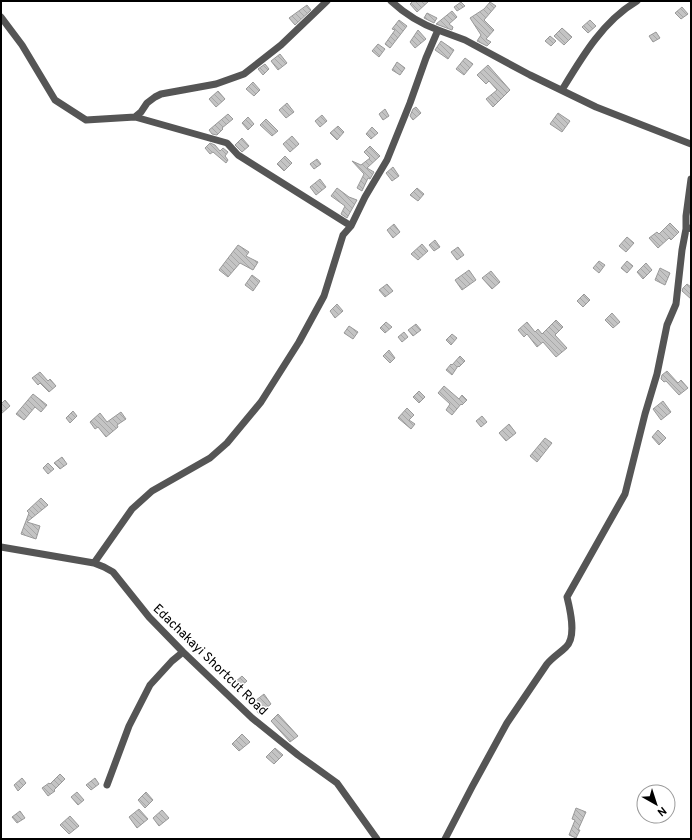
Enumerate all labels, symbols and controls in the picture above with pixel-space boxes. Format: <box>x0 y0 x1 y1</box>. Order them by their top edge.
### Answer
street label: Edachakayi Shortcut Road <box>149 601 270 719</box>
north arrow <box>636 784 676 824</box>
text: N <box>654 803 669 819</box>

